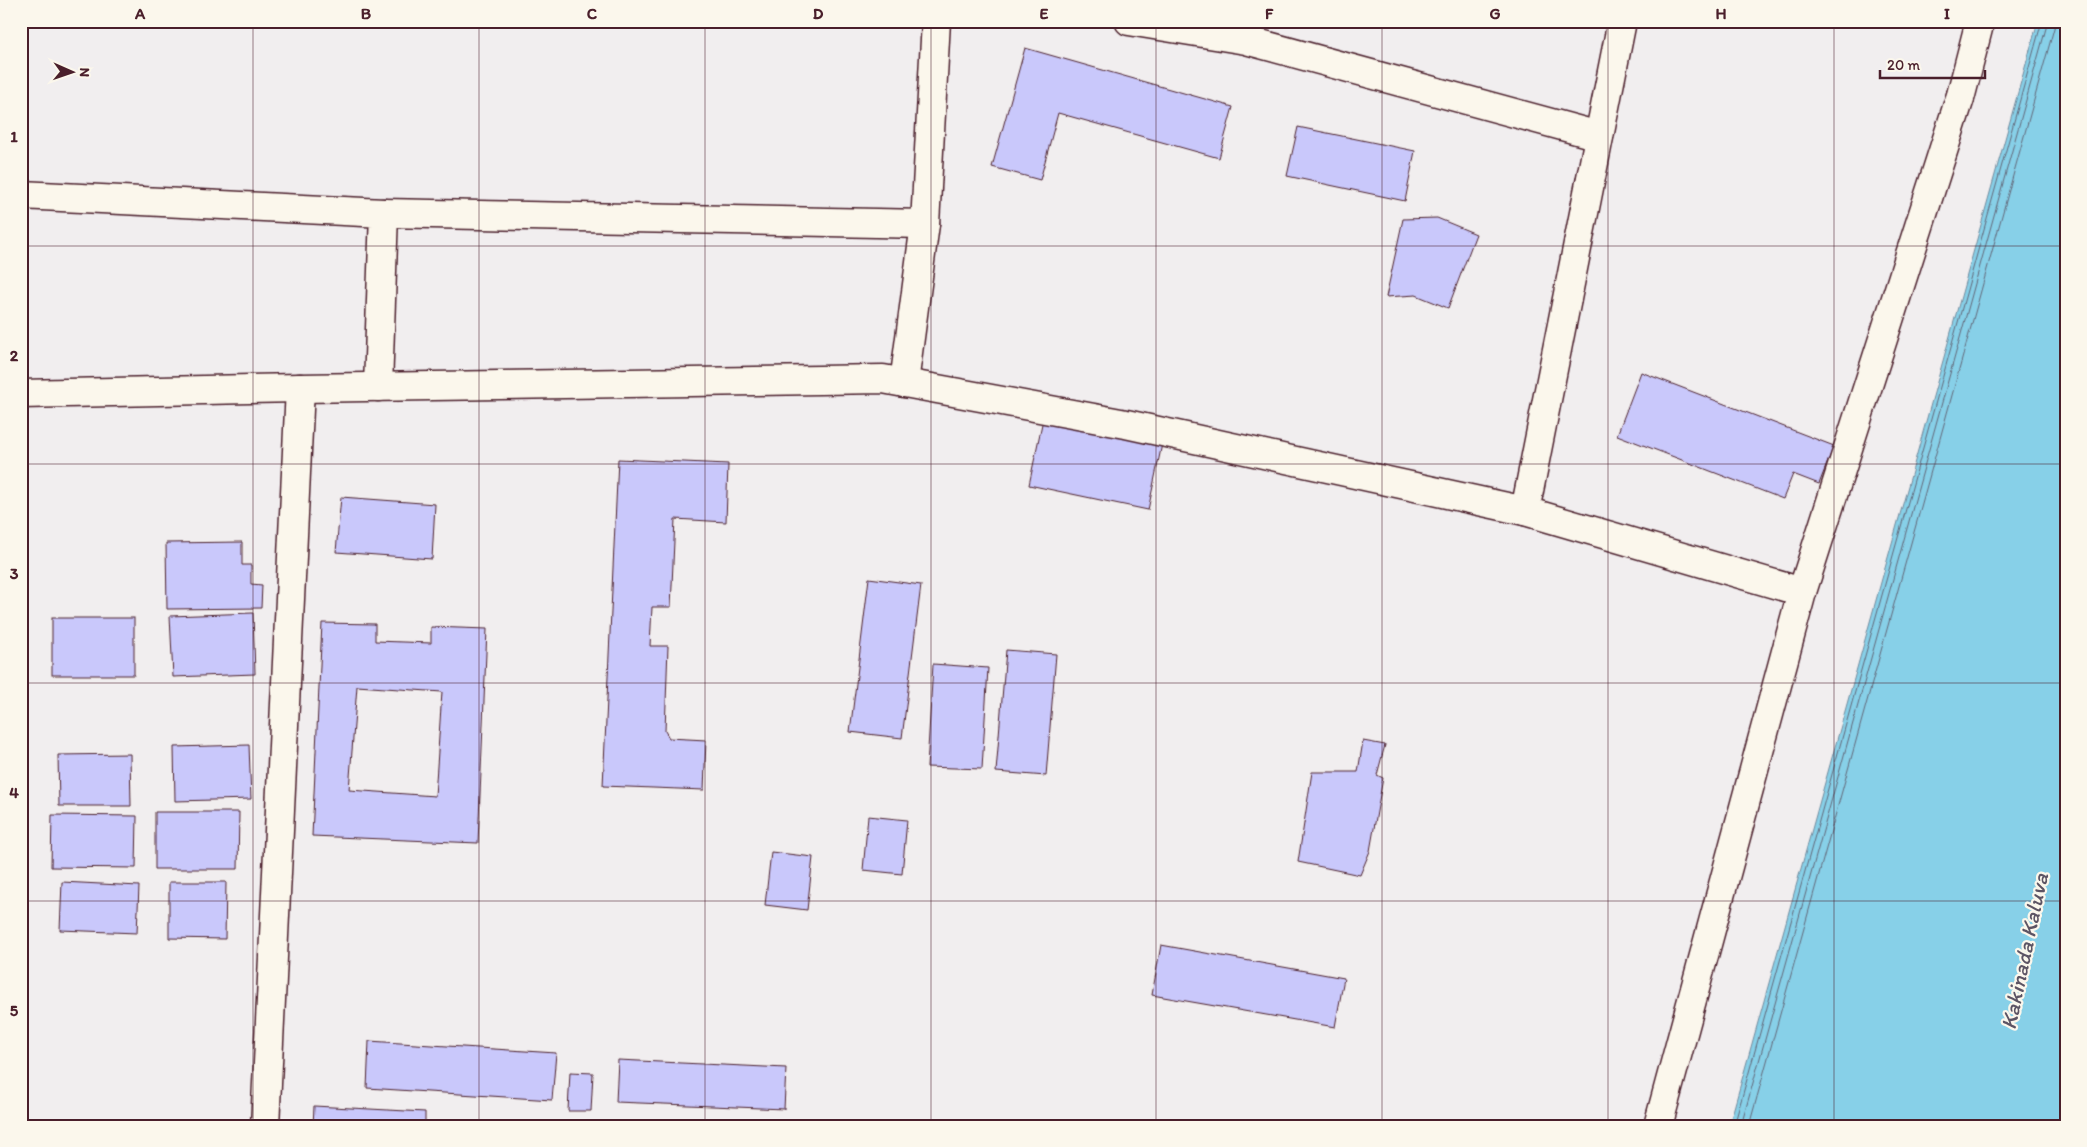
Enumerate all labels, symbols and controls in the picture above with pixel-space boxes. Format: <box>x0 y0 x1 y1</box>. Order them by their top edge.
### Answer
text: A <box>134 4 146 23</box>
text: B <box>361 4 372 23</box>
text: C <box>587 4 598 23</box>
text: D <box>813 4 824 23</box>
text: E <box>1040 4 1049 23</box>
text: F <box>1265 4 1274 23</box>
text: G <box>1489 4 1501 23</box>
text: H <box>1715 4 1727 23</box>
text: I <box>1944 4 1950 23</box>
north arrow <box>48 48 98 98</box>
scale bar <box>1880 48 1984 80</box>
text: 20 m <box>1887 56 1921 74</box>
text: N <box>76 67 93 77</box>
text: 1 <box>10 127 18 146</box>
text: 2 <box>10 346 19 365</box>
text: 3 <box>10 564 19 583</box>
text: 4 <box>9 783 19 802</box>
water label: Kakinada Kaluva <box>1995 870 2054 1032</box>
text: 5 <box>10 1001 19 1020</box>

